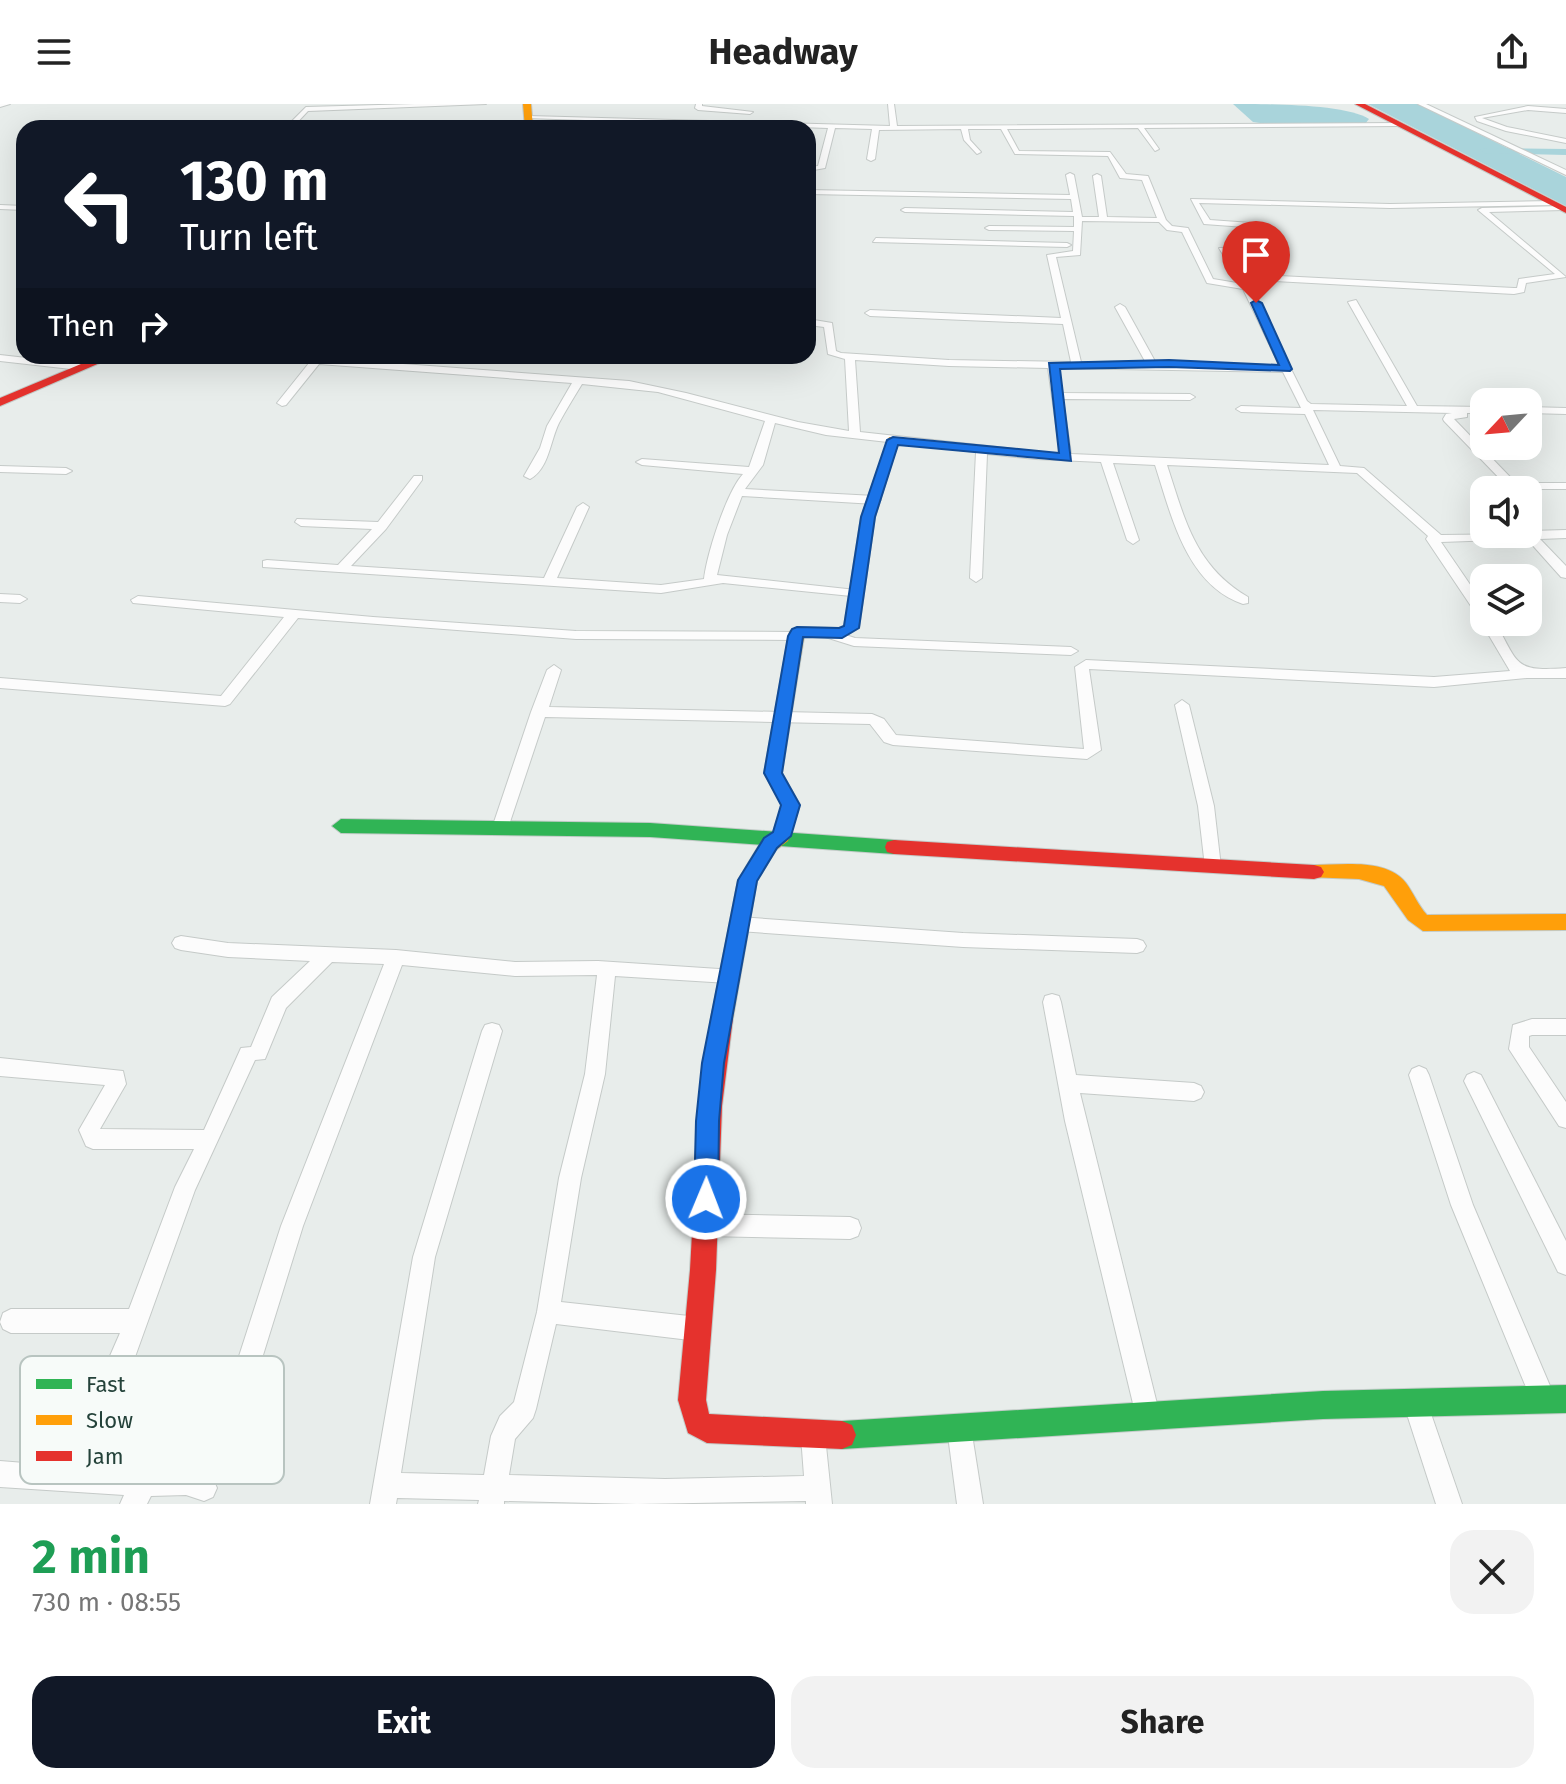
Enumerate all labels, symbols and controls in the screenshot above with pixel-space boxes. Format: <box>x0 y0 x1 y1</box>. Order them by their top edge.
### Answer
icon: menu <box>32 30 76 74</box>
text: Headway <box>708 30 858 74</box>
icon: share <box>1490 30 1534 74</box>
text: 130 m <box>180 148 328 215</box>
icon: left <box>48 152 152 256</box>
text: Turn left <box>180 216 318 260</box>
pin <box>1222 221 1290 303</box>
icon: arrive <box>1234 233 1278 277</box>
icon: right <box>131 304 175 348</box>
text: Then <box>48 308 115 344</box>
north arrow <box>1470 388 1542 460</box>
map controls <box>1470 388 1542 636</box>
button: sound <box>1470 476 1542 548</box>
button: layers <box>1470 564 1542 636</box>
position arrow <box>664 1157 748 1241</box>
legend <box>20 1356 284 1484</box>
text: Fast <box>86 1371 126 1398</box>
text: Slow <box>86 1407 133 1434</box>
text: Jam <box>86 1443 124 1470</box>
text: 2 min <box>32 1528 150 1586</box>
button: close <box>1450 1530 1534 1614</box>
text: 730 m · 08:55 <box>32 1587 181 1618</box>
button: Exit <box>32 1676 775 1768</box>
button: Share <box>791 1676 1534 1768</box>

